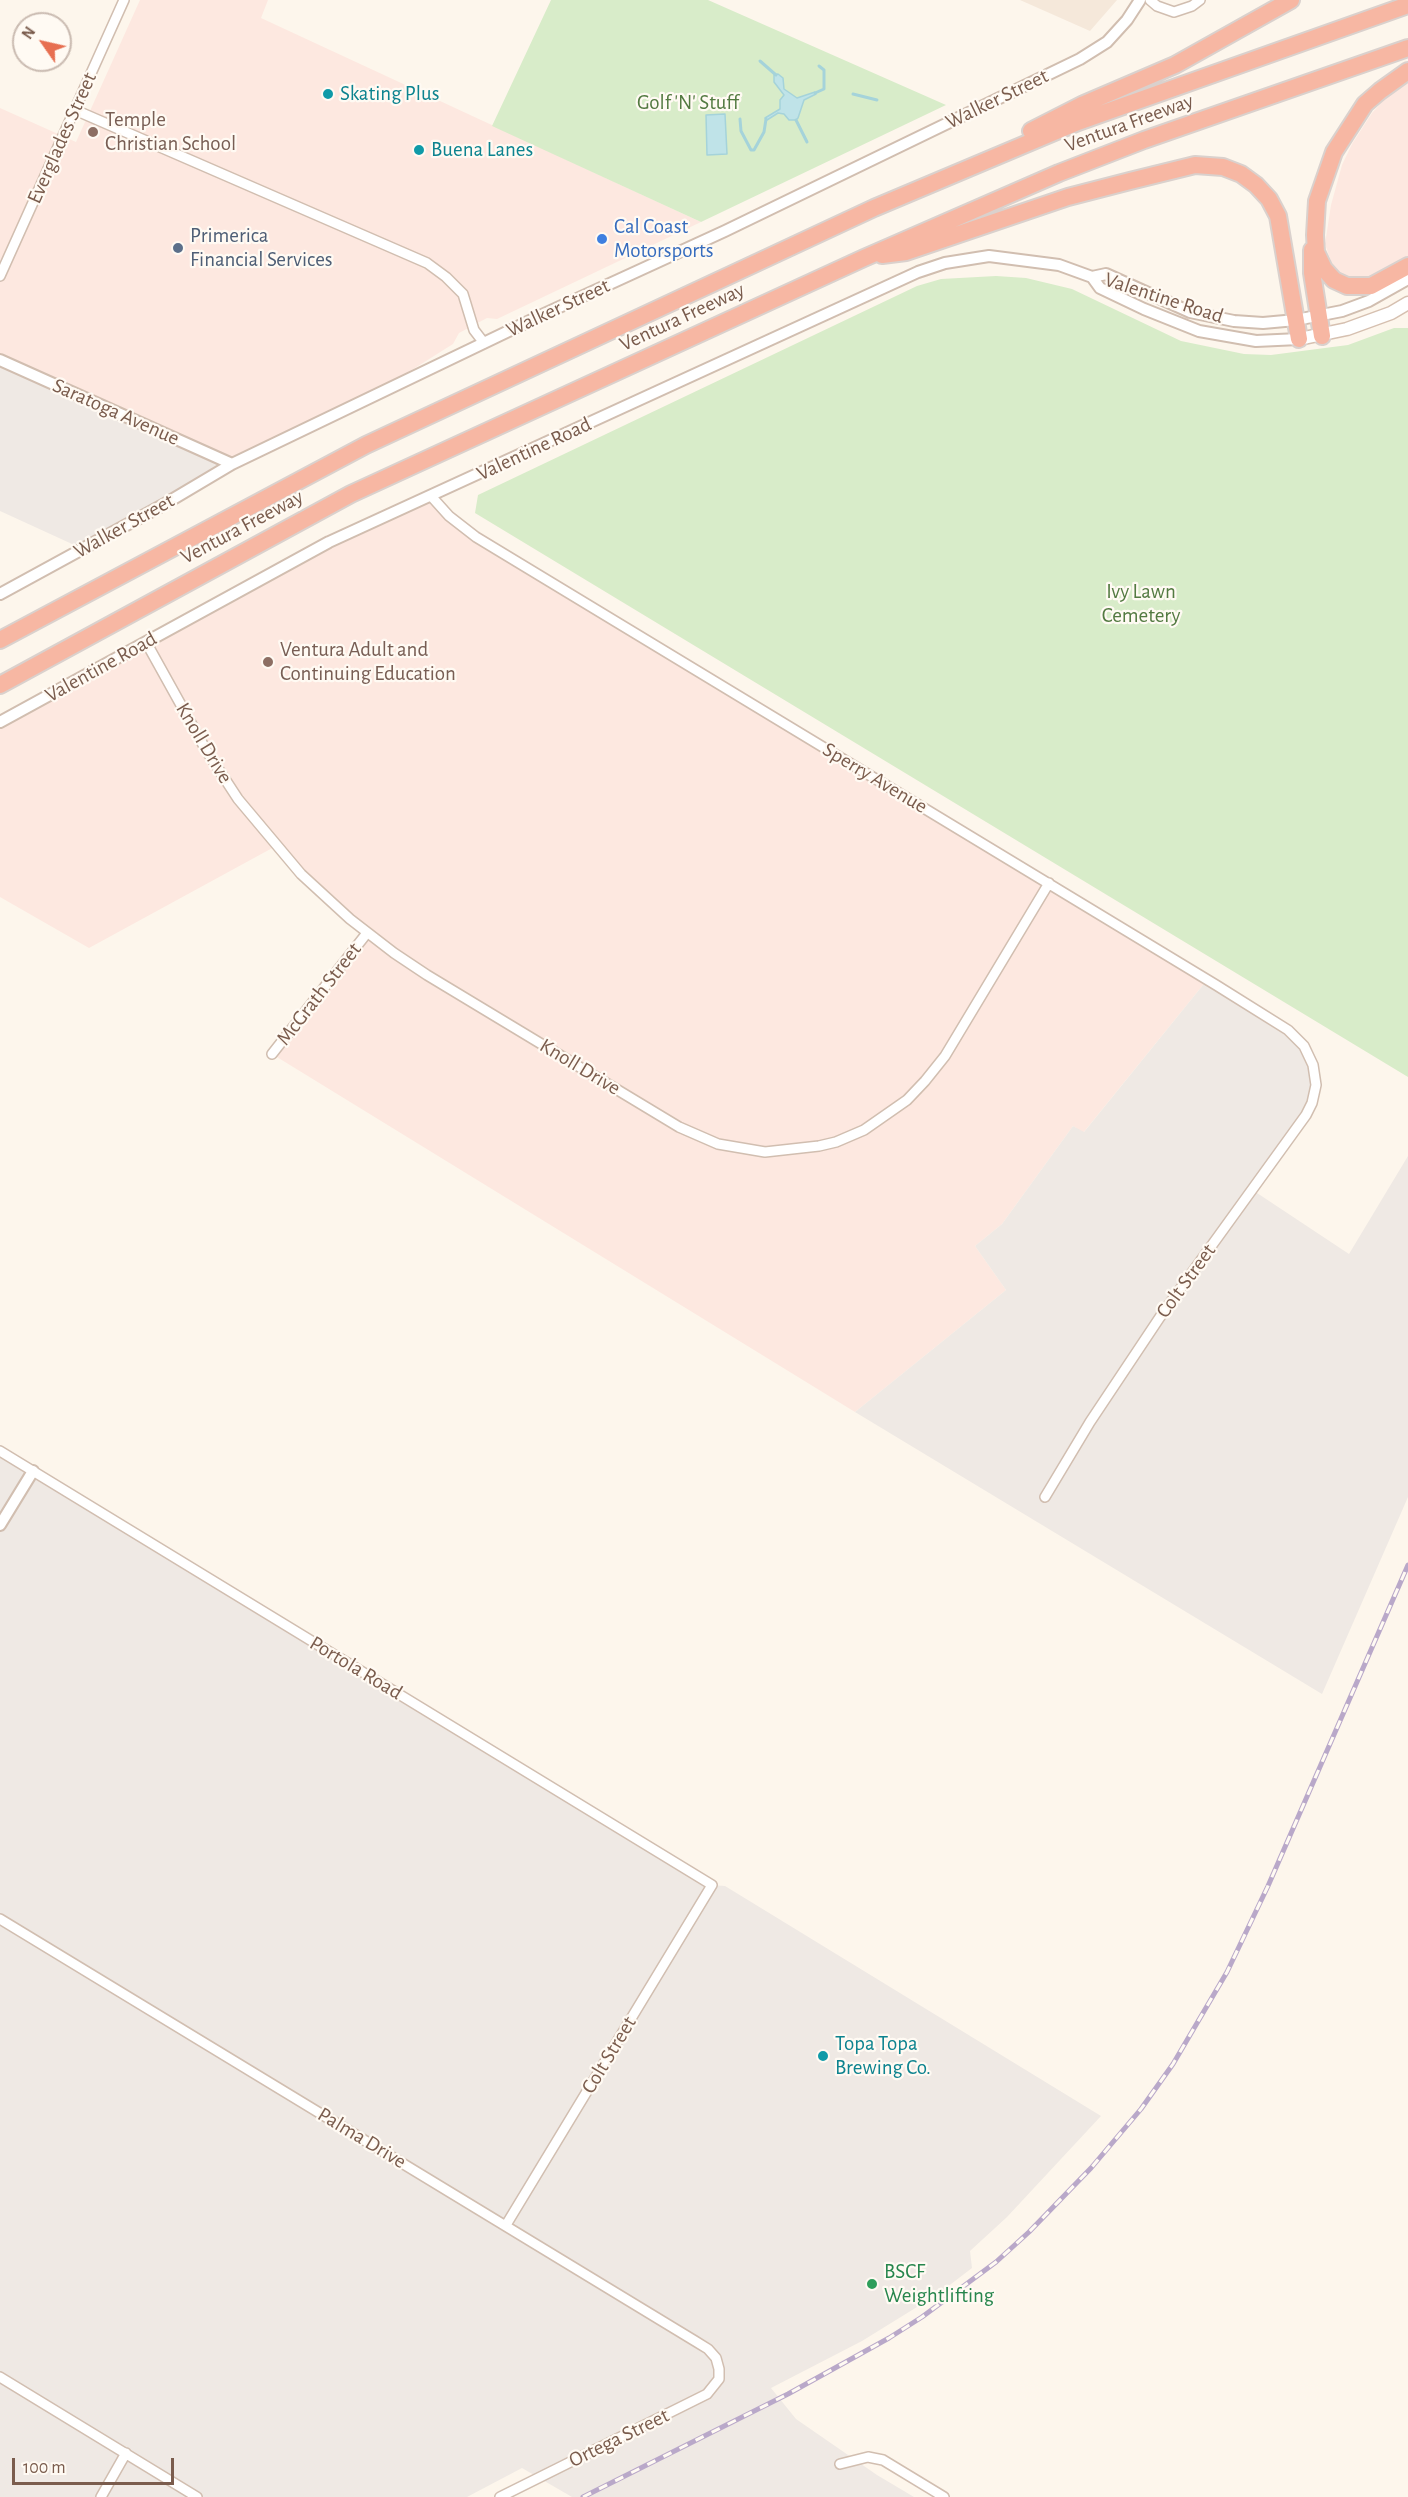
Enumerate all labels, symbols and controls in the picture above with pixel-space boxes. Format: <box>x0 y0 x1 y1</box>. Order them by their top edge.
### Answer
north arrow <box>12 12 72 72</box>
text: N <box>19 24 38 42</box>
street label: Walker Street <box>942 63 1052 135</box>
street label: Everglades Street <box>22 69 102 207</box>
place label: Skating Plus <box>340 81 439 107</box>
marker: Skating Plus <box>321 87 335 101</box>
street label: Ventura Freeway <box>1061 88 1197 158</box>
park label: Golf 'N' Stuff <box>637 90 739 116</box>
place label: Temple Christian School <box>105 107 236 157</box>
marker: Temple Christian School <box>86 125 100 139</box>
place label: Buena Lanes <box>431 137 533 163</box>
marker: Buena Lanes <box>412 143 426 157</box>
place label: Cal Coast Motorsports <box>614 214 714 264</box>
place label: Primerica Financial Services <box>190 223 333 273</box>
marker: Cal Coast Motorsports <box>595 232 609 246</box>
marker: Primerica Financial Services <box>171 241 185 255</box>
street label: Valentine Road <box>1101 267 1227 329</box>
street label: Walker Street <box>502 273 614 343</box>
street label: Ventura Freeway <box>615 277 749 357</box>
street label: Saratoga Avenue <box>49 373 183 451</box>
street label: Valentine Road <box>473 411 595 487</box>
street label: Ventura Freeway <box>176 484 308 570</box>
street label: Walker Street <box>69 488 179 564</box>
park label: Ivy Lawn Cemetery <box>1102 579 1180 629</box>
street label: Valentine Road <box>41 626 161 708</box>
place label: Ventura Adult and Continuing Education <box>280 637 456 687</box>
marker: Ventura Adult and Continuing Education <box>261 655 275 669</box>
street label: Knoll Drive <box>170 698 238 788</box>
street label: Sperry Avenue <box>818 737 932 819</box>
street label: McGrath Street <box>271 938 367 1050</box>
street label: Knoll Drive <box>535 1033 625 1101</box>
street label: Colt Street <box>1151 1239 1221 1323</box>
street label: Portola Road <box>305 1630 407 1706</box>
street label: Colt Street <box>576 2012 642 2098</box>
place label: Topa Topa Brewing Co. <box>835 2031 931 2081</box>
marker: Topa Topa Brewing Co. <box>816 2049 830 2063</box>
street label: Palma Drive <box>313 2102 411 2174</box>
place label: BSCF Weightlifting <box>884 2259 994 2309</box>
marker: BSCF Weightlifting <box>865 2277 879 2291</box>
street label: Ortega Street <box>565 2403 673 2473</box>
scale bar <box>15 2446 177 2484</box>
text: 100 m <box>23 2459 66 2477</box>

